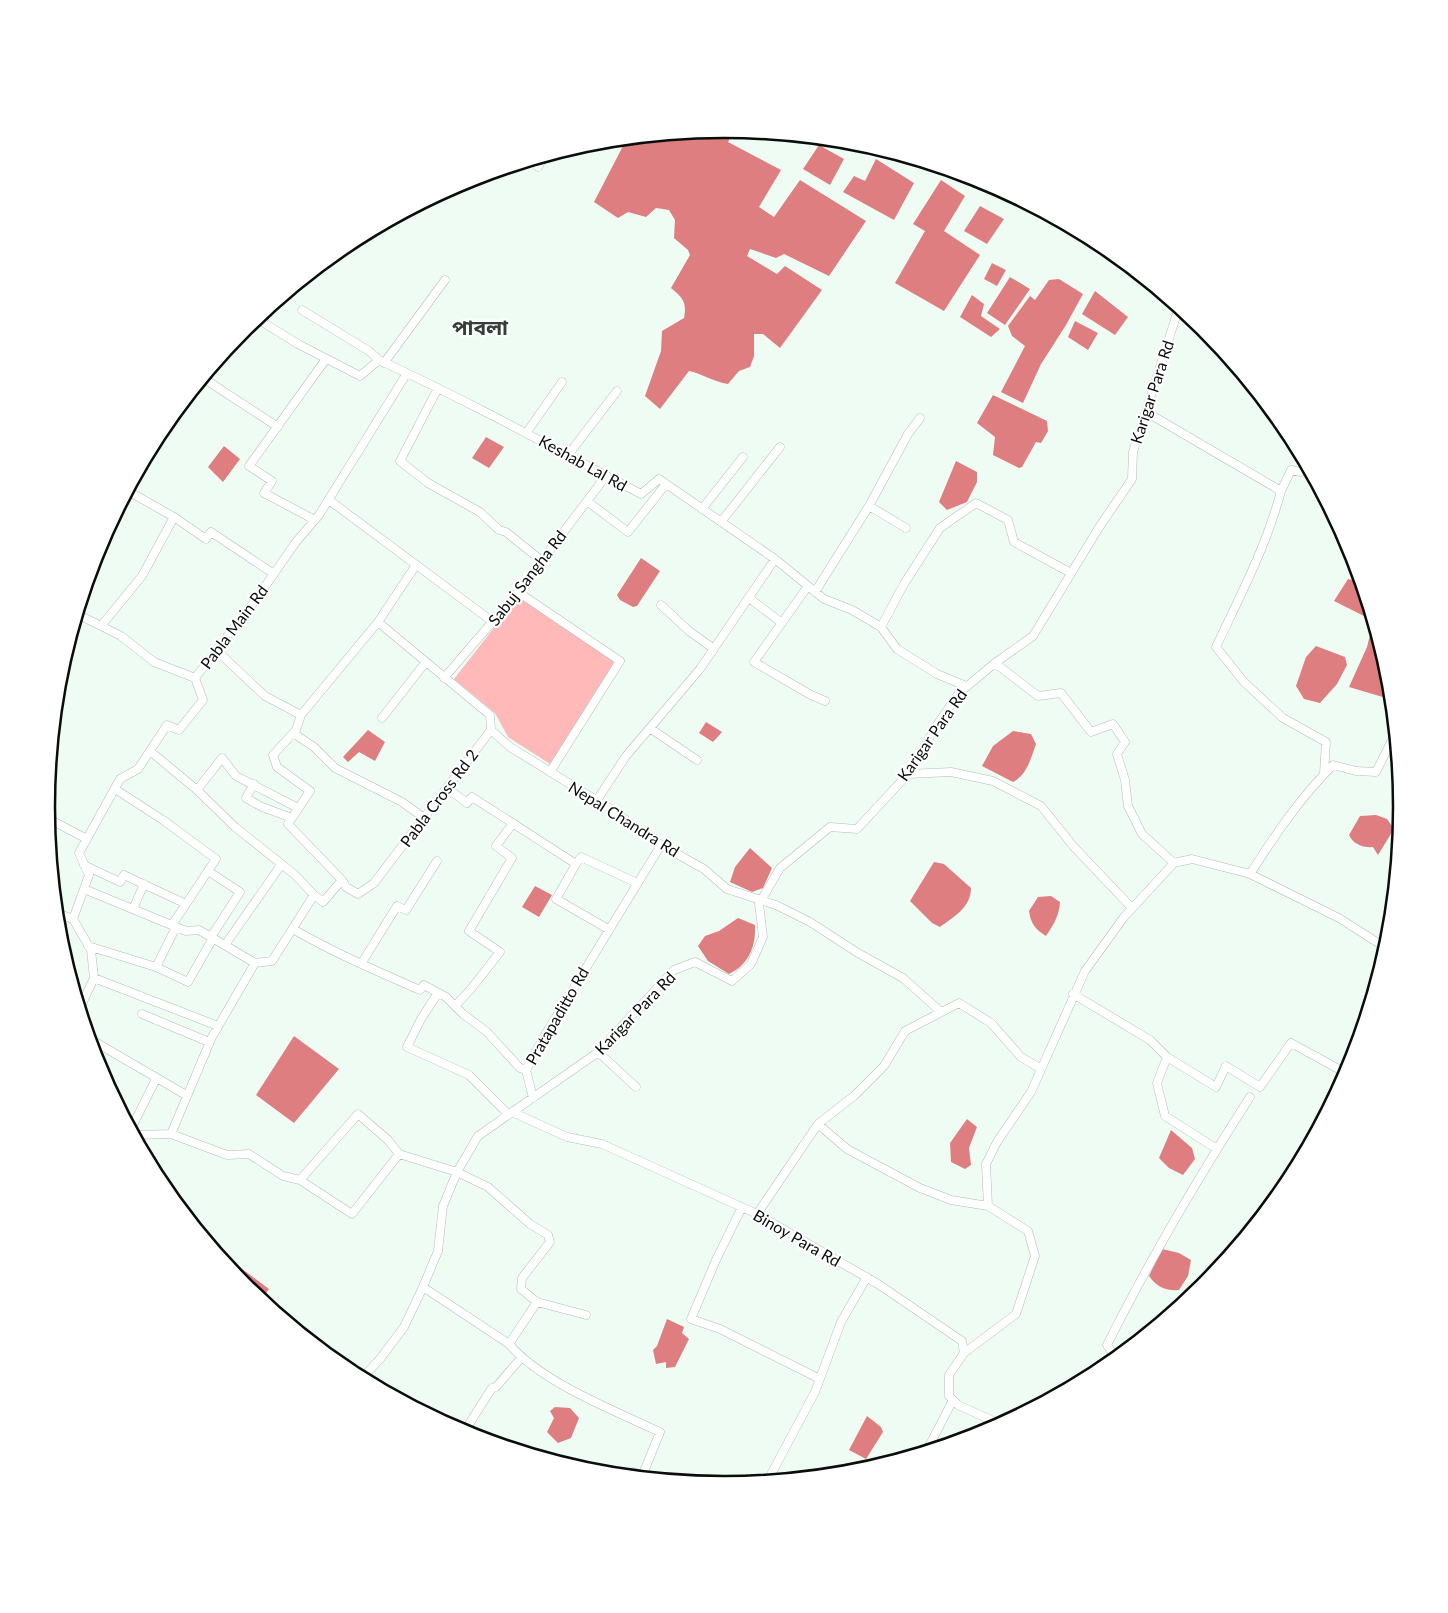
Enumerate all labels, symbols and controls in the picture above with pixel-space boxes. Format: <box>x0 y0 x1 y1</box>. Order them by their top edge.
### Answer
district label: পাবলা <box>452 314 509 339</box>
street label: Karigar Para Rd <box>1126 338 1177 446</box>
street label: Keshab Lal Rd <box>536 431 631 495</box>
street label: Sabuj Sangha Rd <box>484 526 570 629</box>
street label: Pabla Main Rd <box>196 581 271 672</box>
street label: Karigar Para Rd <box>893 685 970 784</box>
street label: Pabla Cross Rd 2 <box>396 745 481 850</box>
street label: Nepal Chandra Rd <box>565 777 683 860</box>
street label: Pratapaditto Rd <box>521 964 592 1068</box>
street label: Karigar Para Rd <box>590 967 679 1058</box>
street label: Binoy Para Rd <box>750 1205 844 1270</box>

